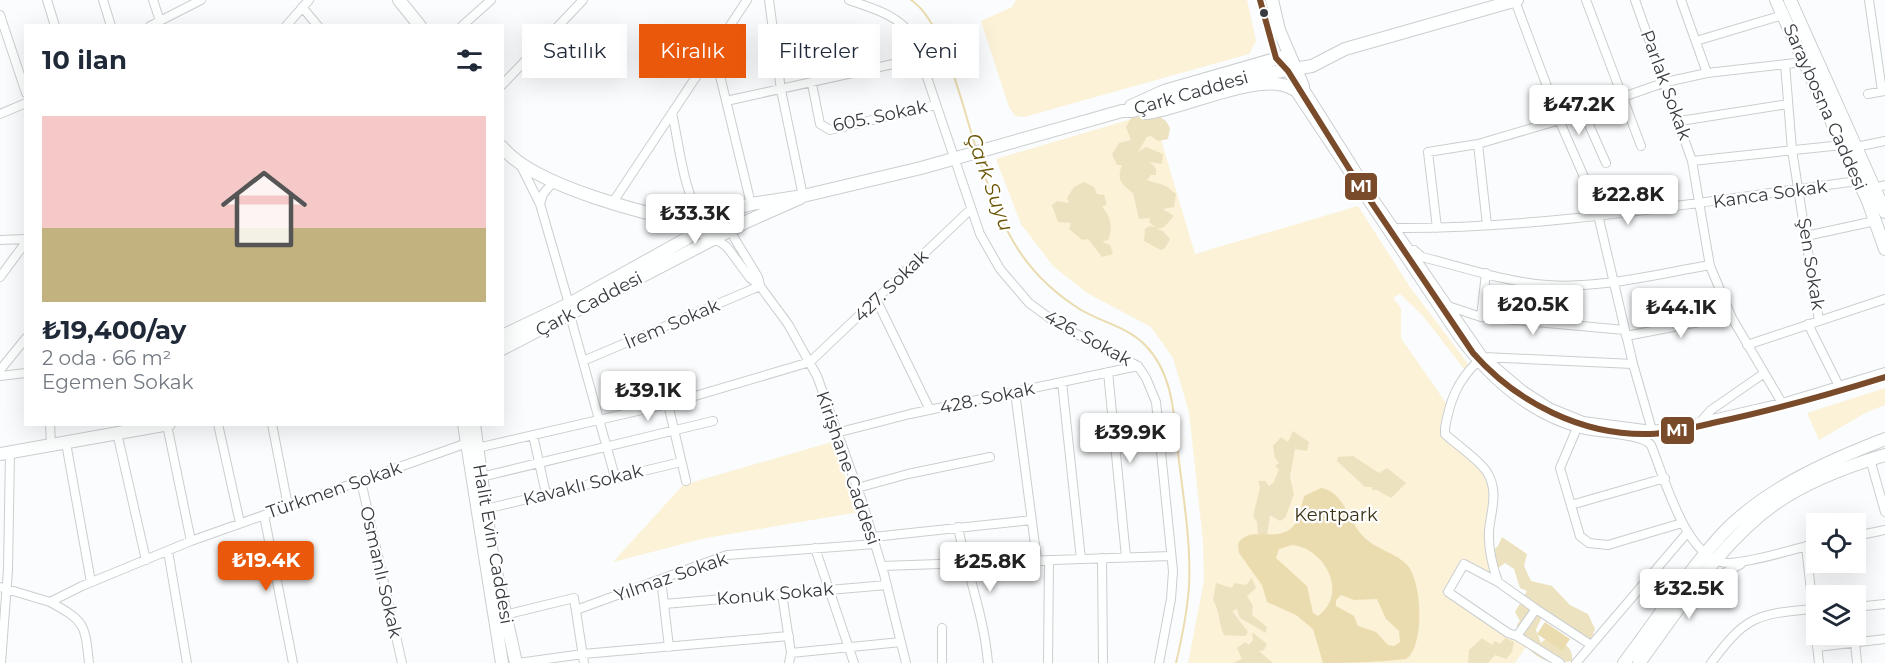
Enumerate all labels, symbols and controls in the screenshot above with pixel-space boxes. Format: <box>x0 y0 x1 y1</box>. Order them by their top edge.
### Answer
unlabelled marker <box>1258 7 1270 19</box>
street label: Saraybosna Caddesi <box>1778 20 1872 194</box>
chip: Satılık <box>522 24 627 78</box>
chip: Kiralık <box>639 24 746 78</box>
chip: Filtreler <box>758 24 880 78</box>
chip: Yeni <box>892 24 979 78</box>
street label: Parlak Sokak <box>1636 27 1696 143</box>
text: 10 ilan <box>42 44 127 76</box>
icon: filters <box>453 44 486 77</box>
street label: Çark Caddesi <box>1131 66 1251 120</box>
pin: ₺47.2K <box>1530 85 1628 136</box>
text: ₺47.2K <box>1543 92 1615 116</box>
street label: 605. Sokak <box>831 95 929 137</box>
water label: Çark Suyu <box>961 130 1019 234</box>
icon: home <box>210 155 318 263</box>
line badge: M1 <box>1344 172 1378 201</box>
pin: ₺22.8K <box>1579 175 1677 226</box>
street label: Kanca Sokak <box>1711 175 1829 213</box>
text: M1 <box>1350 177 1372 196</box>
text: ₺22.8K <box>1592 182 1664 206</box>
pin: ₺33.3K <box>646 194 744 245</box>
text: ₺33.3K <box>660 201 730 225</box>
street label: Şen Sokak <box>1793 216 1829 312</box>
street label: 427. Sokak <box>849 245 933 327</box>
street label: Çark Caddesi <box>532 267 646 341</box>
pin: ₺20.5K <box>1484 285 1582 336</box>
pin: ₺44.1K <box>1632 288 1730 339</box>
text: ₺20.5K <box>1497 292 1569 316</box>
street label: İrem Sokak <box>621 294 723 354</box>
text: ₺44.1K <box>1646 295 1716 319</box>
street label: 426. Sokak <box>1041 305 1136 371</box>
text: ₺19,400/ay <box>42 314 186 346</box>
text: 2 oda · 66 m² <box>42 346 171 370</box>
text: Egemen Sokak <box>42 370 193 394</box>
pin: ₺39.1K <box>599 371 697 422</box>
street label: 428. Sokak <box>937 377 1037 419</box>
text: ₺39.1K <box>615 378 681 402</box>
street label: Kirişhane Caddesi <box>811 388 885 548</box>
pin: ₺39.9K <box>1081 413 1179 464</box>
line badge: M1 <box>1660 416 1695 445</box>
text: ₺39.9K <box>1094 420 1166 444</box>
text: M1 <box>1666 421 1688 440</box>
street label: Türkmen Sokak <box>264 457 404 523</box>
street label: Kavaklı Sokak <box>521 459 645 510</box>
street label: Halit Evin Caddesi <box>468 462 518 626</box>
street label: Osmanlı Sokak <box>355 504 407 640</box>
park label: Kentpark <box>1294 504 1378 526</box>
map controls <box>1806 513 1866 645</box>
button: locate <box>1806 513 1866 573</box>
pin: ₺19.4K <box>217 541 315 592</box>
pin: ₺25.8K <box>941 542 1039 593</box>
street label: Yılmaz Sokak <box>611 547 731 607</box>
text: ₺19.4K <box>232 548 300 572</box>
text: ₺25.8K <box>954 549 1026 573</box>
pin: ₺32.5K <box>1640 569 1738 620</box>
text: ₺32.5K <box>1654 576 1724 600</box>
street label: Konuk Sokak <box>715 578 835 610</box>
button: layers <box>1806 585 1866 645</box>

